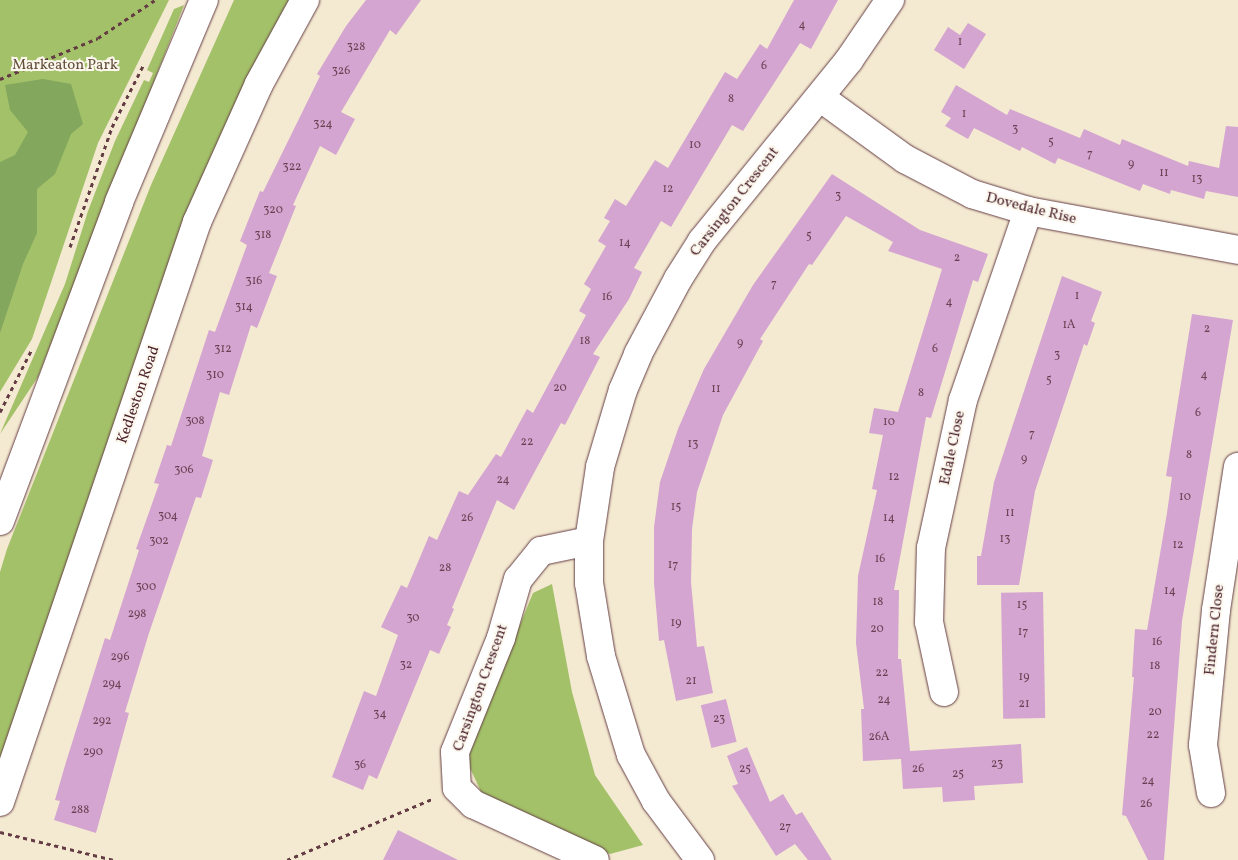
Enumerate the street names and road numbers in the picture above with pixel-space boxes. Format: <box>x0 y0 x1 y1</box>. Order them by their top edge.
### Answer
street label: Carsington Crescent <box>687 144 783 260</box>
street label: Dovedale Rise <box>984 189 1078 229</box>
street label: Kedleston Road <box>114 344 164 446</box>
street label: Edale Close <box>936 409 970 487</box>
street label: Findern Close <box>1201 584 1229 676</box>
street label: Carsington Crescent <box>450 622 512 754</box>

